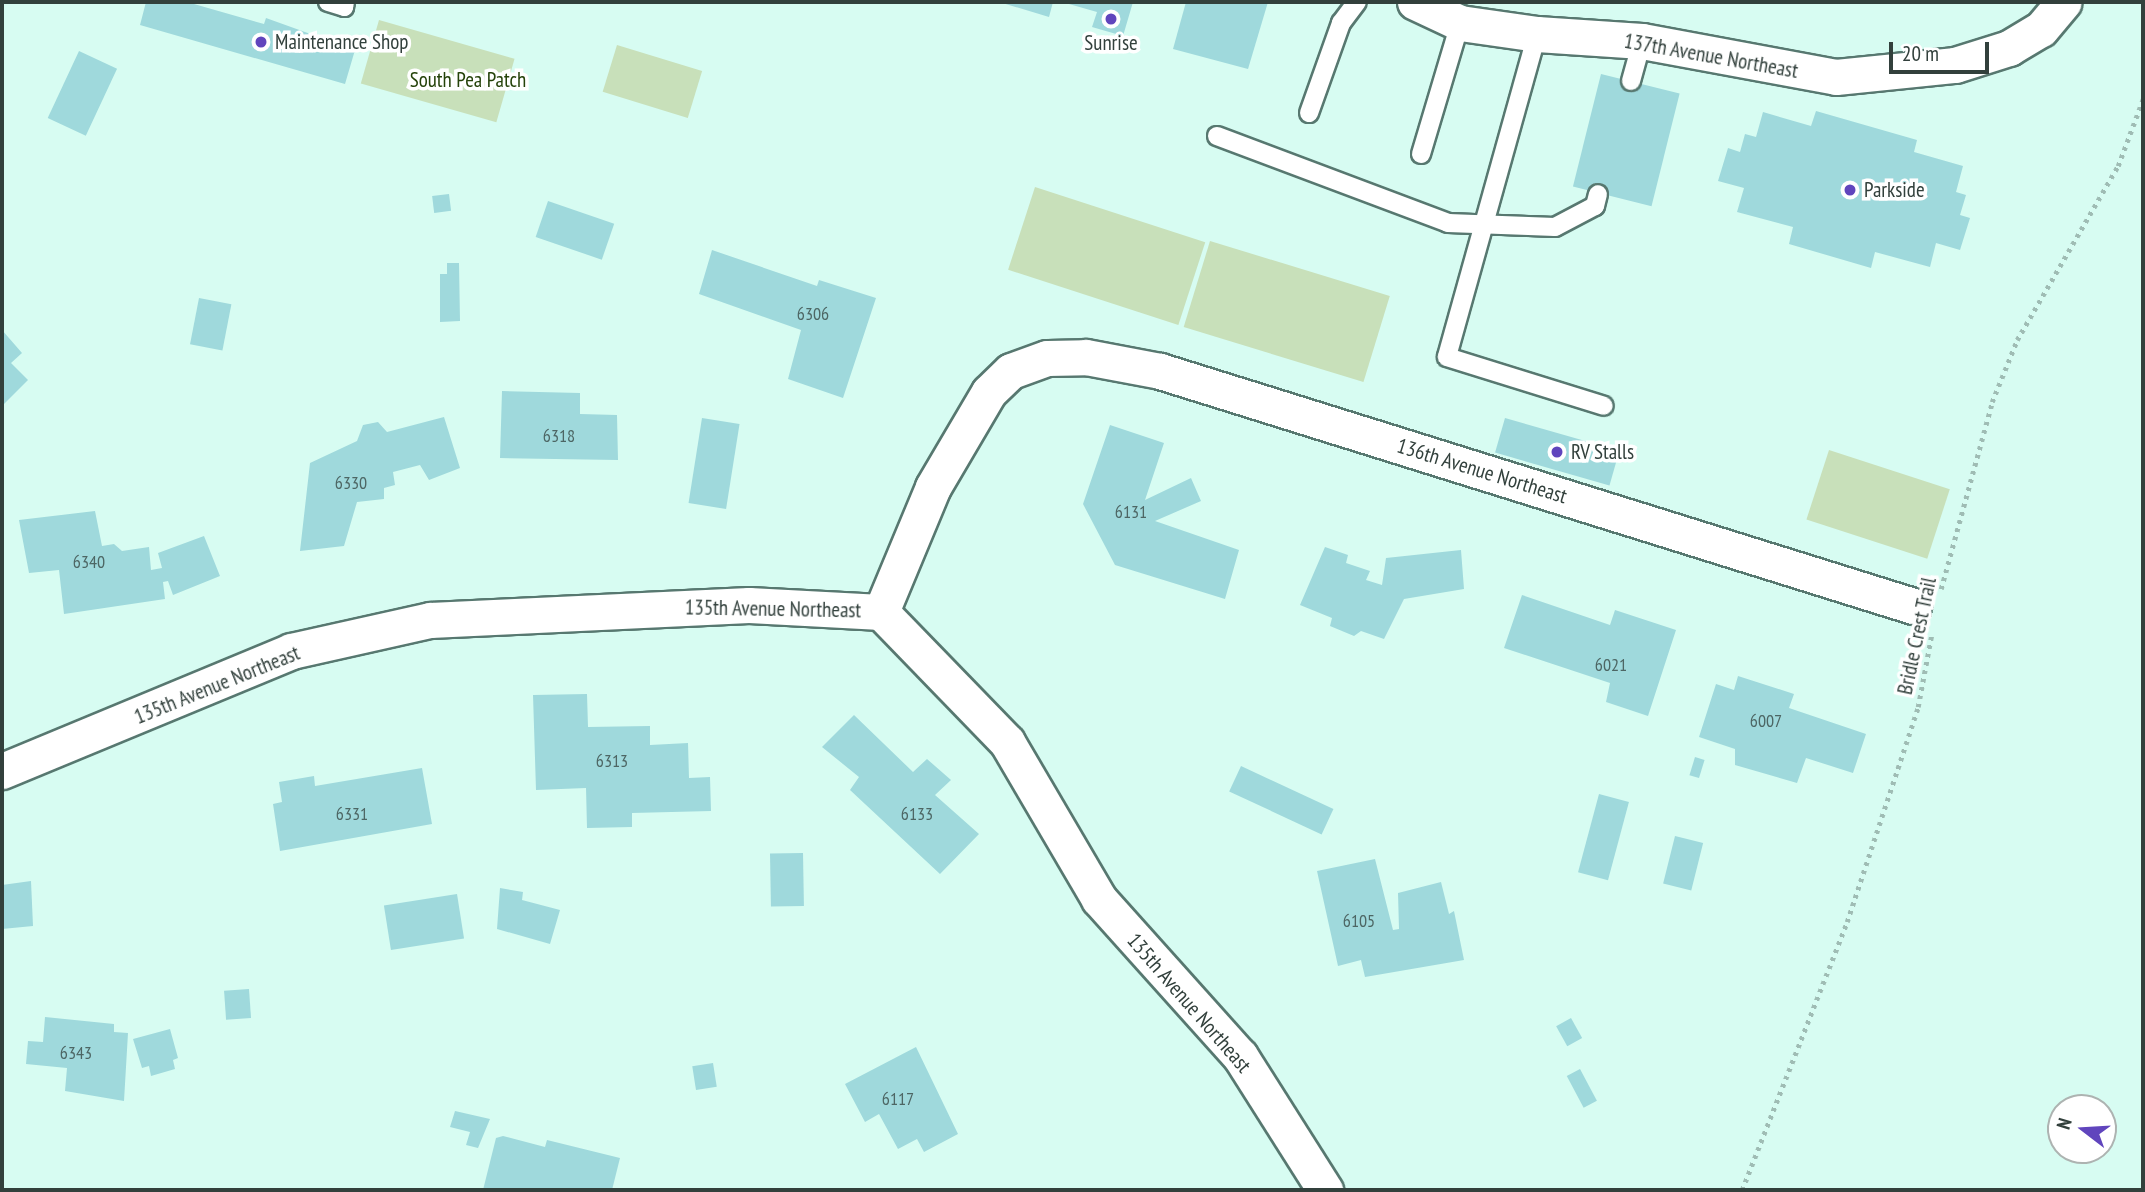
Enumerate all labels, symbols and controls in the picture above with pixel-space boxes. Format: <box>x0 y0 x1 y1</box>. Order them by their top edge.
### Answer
marker: Sunrise <box>1103 11 1119 27</box>
street label: 137th Avenue Northeast <box>1622 28 1800 84</box>
scale bar <box>1893 28 1993 72</box>
place label: Maintenance Shop <box>275 29 408 55</box>
place label: Sunrise <box>1084 30 1138 56</box>
marker: Maintenance Shop <box>253 34 269 50</box>
text: 20 m <box>1902 40 1939 67</box>
park label: South Pea Patch <box>410 67 526 93</box>
place label: Parkside <box>1864 177 1925 203</box>
marker: Parkside <box>1842 182 1858 198</box>
house number: 6306 <box>797 303 829 325</box>
house number: 6318 <box>543 425 575 447</box>
street label: 136th Avenue Northeast <box>1394 433 1570 509</box>
place label: RV Stalls <box>1571 439 1634 465</box>
marker: RV Stalls <box>1549 444 1565 460</box>
house number: 6330 <box>335 472 367 494</box>
house number: 6131 <box>1115 501 1147 523</box>
house number: 6340 <box>73 551 105 573</box>
street label: Bridle Crest Trail <box>1892 575 1942 697</box>
street label: 135th Avenue Northeast <box>684 595 862 623</box>
street label: 135th Avenue Northeast <box>130 640 304 730</box>
house number: 6021 <box>1595 654 1627 676</box>
house number: 6007 <box>1750 710 1782 732</box>
house number: 6313 <box>596 750 628 772</box>
house number: 6331 <box>336 803 368 825</box>
house number: 6133 <box>901 803 933 825</box>
house number: 6105 <box>1343 910 1375 932</box>
street label: 135th Avenue Northeast <box>1121 928 1257 1078</box>
house number: 6343 <box>60 1042 92 1064</box>
house number: 6117 <box>882 1088 914 1110</box>
north arrow <box>2047 1094 2117 1164</box>
text: N <box>2051 1115 2077 1132</box>

